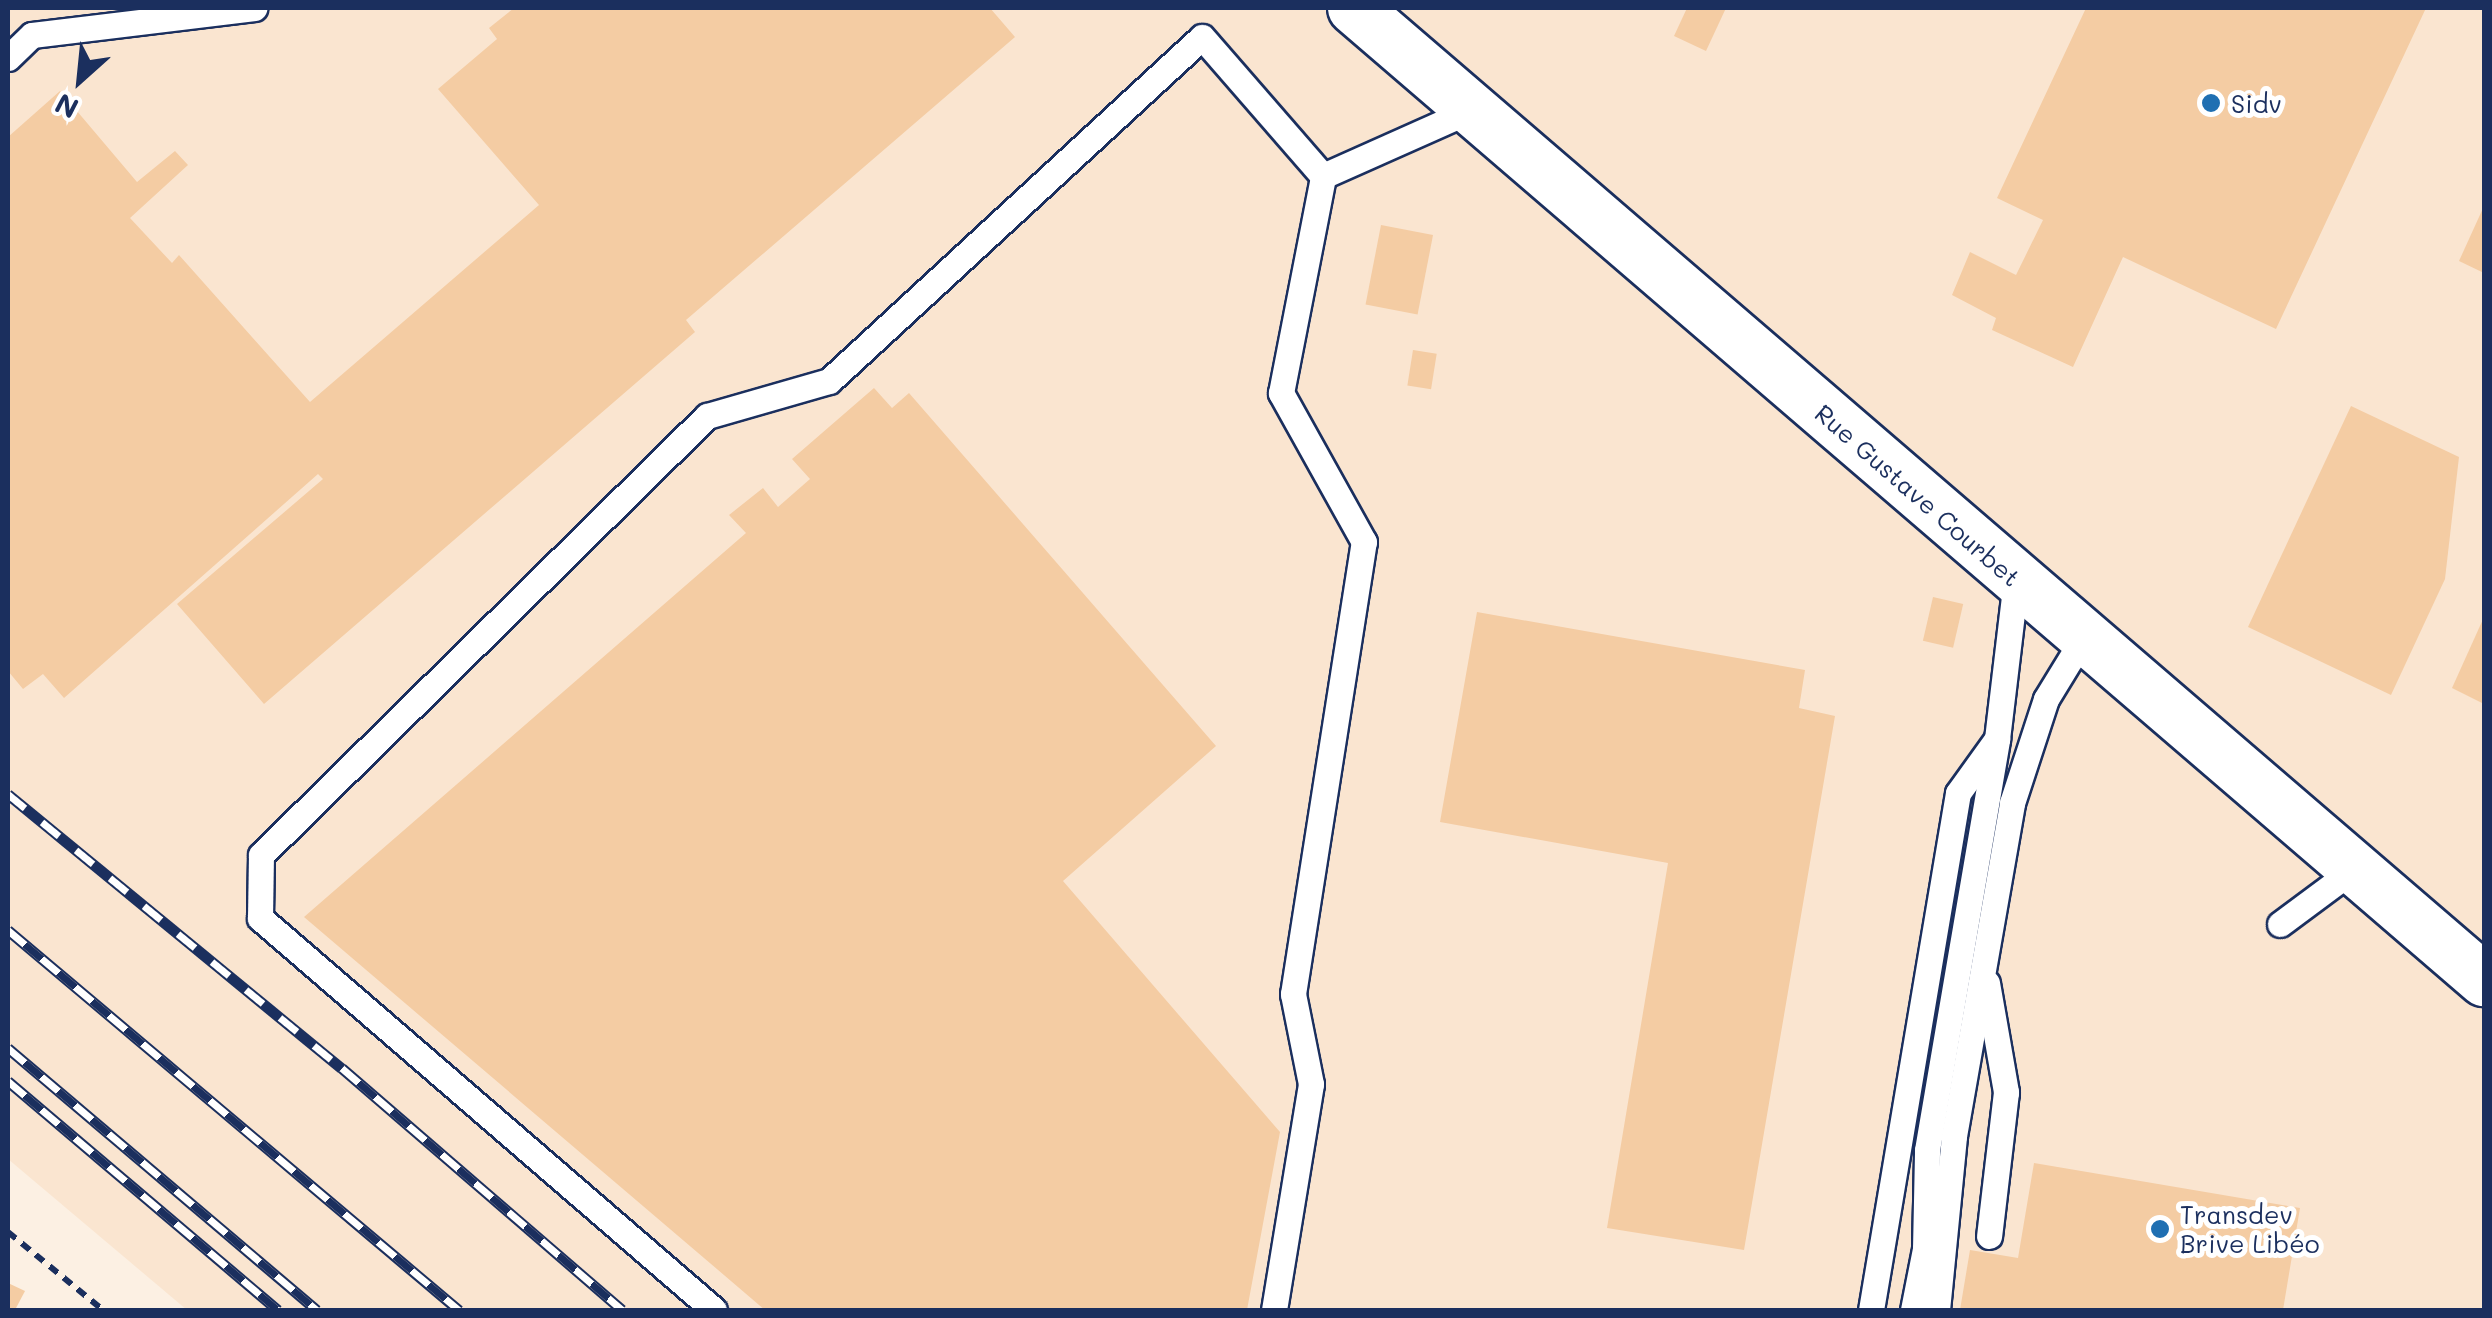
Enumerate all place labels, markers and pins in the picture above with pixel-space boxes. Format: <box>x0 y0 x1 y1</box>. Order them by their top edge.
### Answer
place label: Sidv <box>2231 88 2282 118</box>
marker: Sidv <box>2200 92 2222 114</box>
place label: Transdev Brive Libéo <box>2180 1200 2319 1259</box>
marker: Transdev Brive Libéo <box>2149 1218 2171 1240</box>

